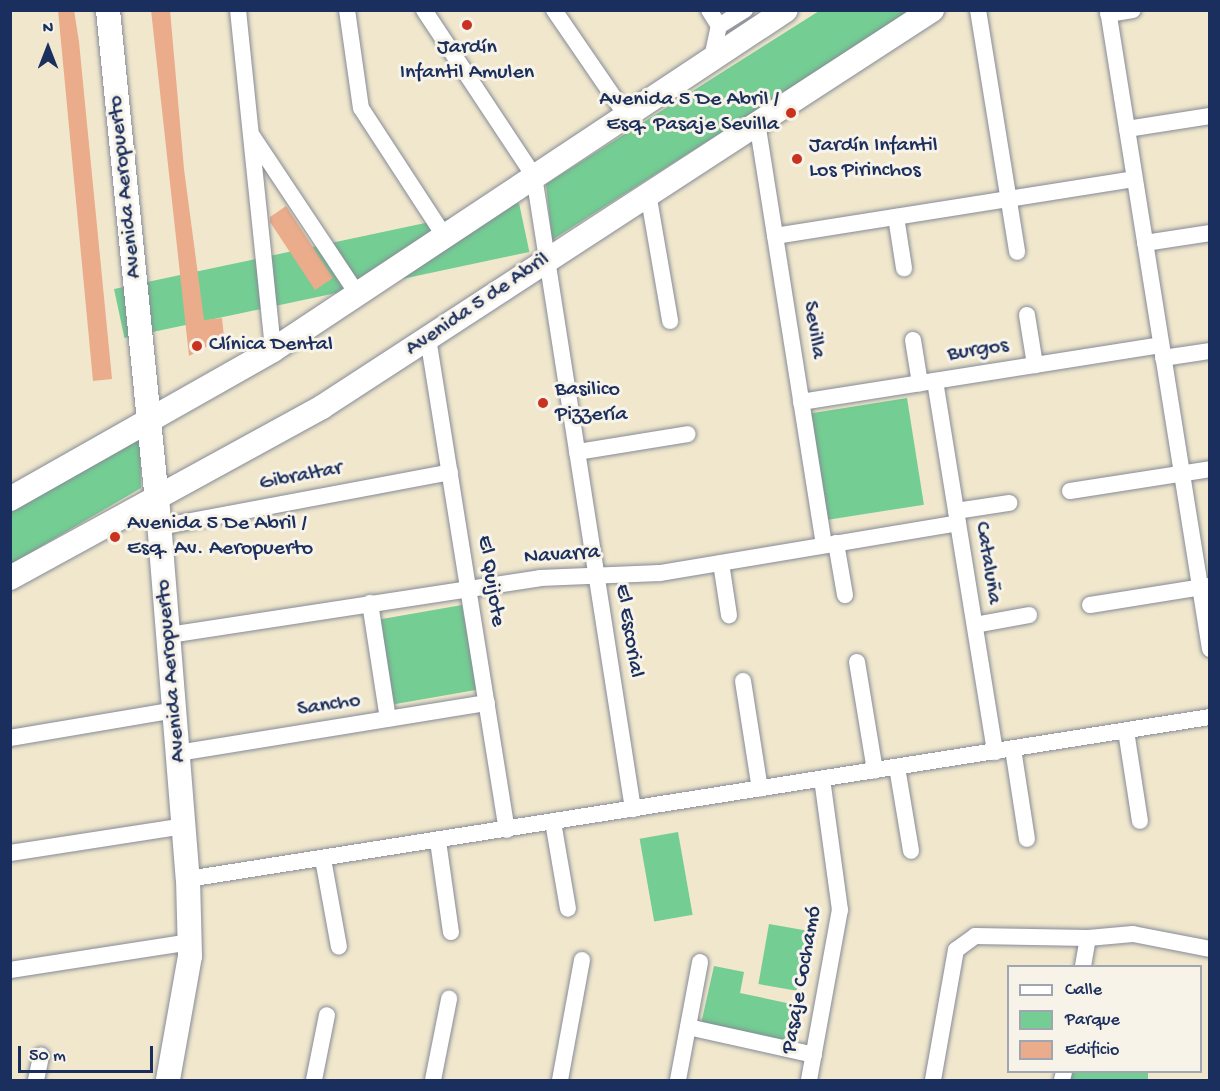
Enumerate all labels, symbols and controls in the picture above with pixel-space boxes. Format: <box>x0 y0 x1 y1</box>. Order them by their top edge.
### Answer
north arrow <box>18 18 78 78</box>
marker: Jardín Infantil Amulen <box>460 18 474 32</box>
text: N <box>43 20 53 39</box>
place label: Jardín Infantil Amulen <box>400 35 534 86</box>
place label: Avenida 5 De Abril / Esq. Pasaje Sevilla <box>599 87 779 138</box>
street label: Avenida Aeropuerto <box>103 94 149 280</box>
marker: Avenida 5 De Abril / Esq. Pasaje Sevilla <box>784 106 798 120</box>
place label: Jardín Infantil Los Pirinchos <box>809 133 938 184</box>
marker: Jardín Infantil Los Pirinchos <box>790 152 804 166</box>
street label: Avenida 5 de Abril <box>401 247 555 363</box>
street label: Sevilla <box>795 299 831 361</box>
place label: Clínica Dental <box>209 333 333 359</box>
street label: Burgos <box>946 333 1010 369</box>
marker: Clínica Dental <box>190 339 204 353</box>
place label: Basilico Pizzería <box>555 377 627 428</box>
marker: Basilico Pizzería <box>536 396 550 410</box>
street label: Gibraltar <box>257 456 345 498</box>
place label: Avenida 5 De Abril / Esq. Av. Aeropuerto <box>127 511 313 562</box>
street label: Cataluña <box>967 520 1007 606</box>
marker: Avenida 5 De Abril / Esq. Av. Aeropuerto <box>108 530 122 544</box>
street label: El Quijote <box>470 534 510 628</box>
street label: Navarra <box>523 540 601 572</box>
street label: Avenida Aeropuerto <box>151 578 193 764</box>
street label: El Escorial <box>608 582 648 680</box>
street label: Sancho <box>296 688 362 724</box>
street label: Pasaje Cochamó <box>777 904 829 1056</box>
legend <box>1007 965 1202 1073</box>
text: Calle <box>1065 980 1102 1001</box>
text: Parque <box>1065 1010 1120 1031</box>
scale bar <box>21 1034 156 1072</box>
text: Edificio <box>1065 1040 1119 1061</box>
text: 50 m <box>29 1046 66 1067</box>

